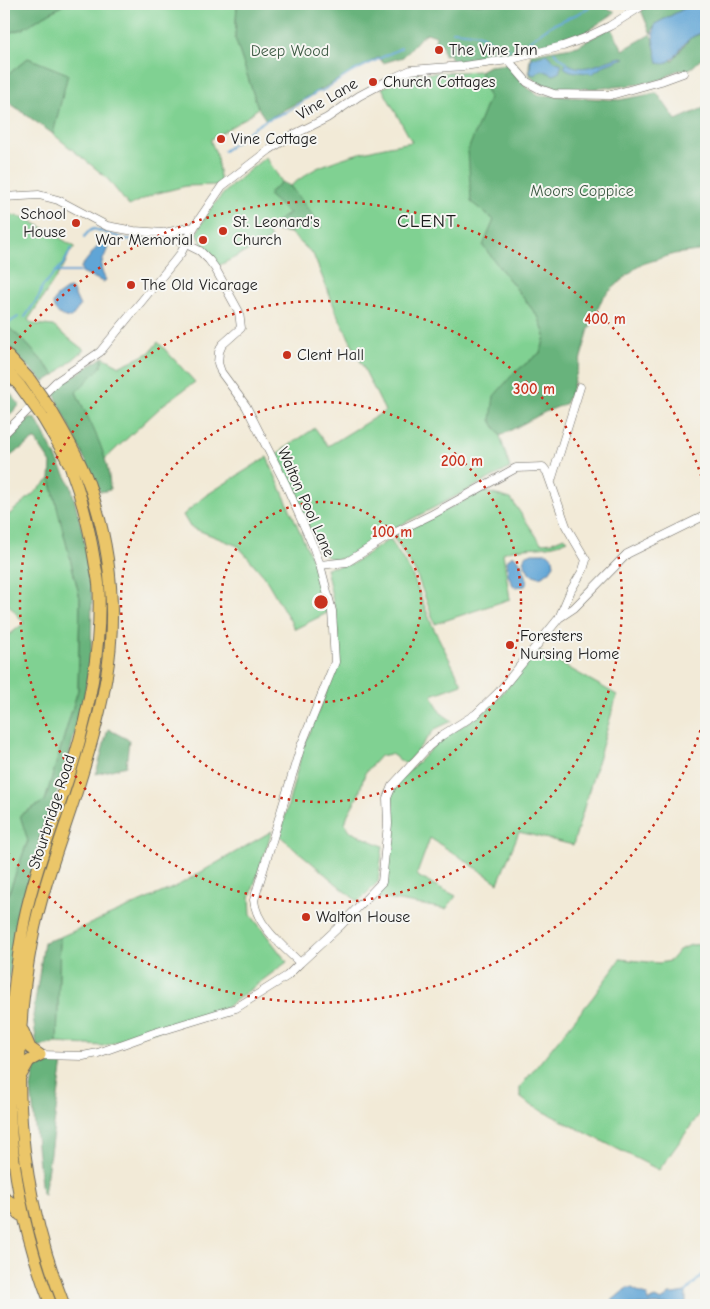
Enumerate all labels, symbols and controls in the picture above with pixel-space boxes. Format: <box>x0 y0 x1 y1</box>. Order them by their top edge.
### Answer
place label: The Vine Inn <box>449 41 538 59</box>
park label: Deep Wood <box>251 42 329 60</box>
marker: The Vine Inn <box>433 44 445 56</box>
place label: Church Cottages <box>383 73 496 91</box>
street label: Vine Lane <box>293 74 361 124</box>
marker: Church Cottages <box>367 76 379 88</box>
place label: Vine Cottage <box>231 130 317 148</box>
marker: Vine Cottage <box>215 133 227 145</box>
park label: Moors Coppice <box>530 182 634 200</box>
place label: School House <box>20 205 66 241</box>
district label: CLENT <box>397 210 457 232</box>
place label: St. Leonard's Church <box>233 213 320 249</box>
marker: School House <box>70 217 82 229</box>
marker: St. Leonard's Church <box>217 225 229 237</box>
place label: War Memorial <box>95 231 193 249</box>
marker: War Memorial <box>197 234 209 246</box>
place label: The Old Vicarage <box>141 276 258 294</box>
marker: The Old Vicarage <box>125 279 137 291</box>
text: 400 m <box>584 310 626 328</box>
place label: Clent Hall <box>297 346 364 364</box>
marker: Clent Hall <box>281 349 293 361</box>
text: 300 m <box>513 380 555 398</box>
street label: Walton Pool Lane <box>274 444 338 560</box>
text: 200 m <box>441 452 483 470</box>
text: 100 m <box>372 523 412 541</box>
centre of rings <box>312 593 330 611</box>
place label: Foresters Nursing Home <box>520 627 619 663</box>
marker: Foresters Nursing Home <box>504 639 516 651</box>
street label: Stourbridge Road <box>25 752 79 872</box>
place label: Walton House <box>316 908 410 926</box>
marker: Walton House <box>300 911 312 923</box>

